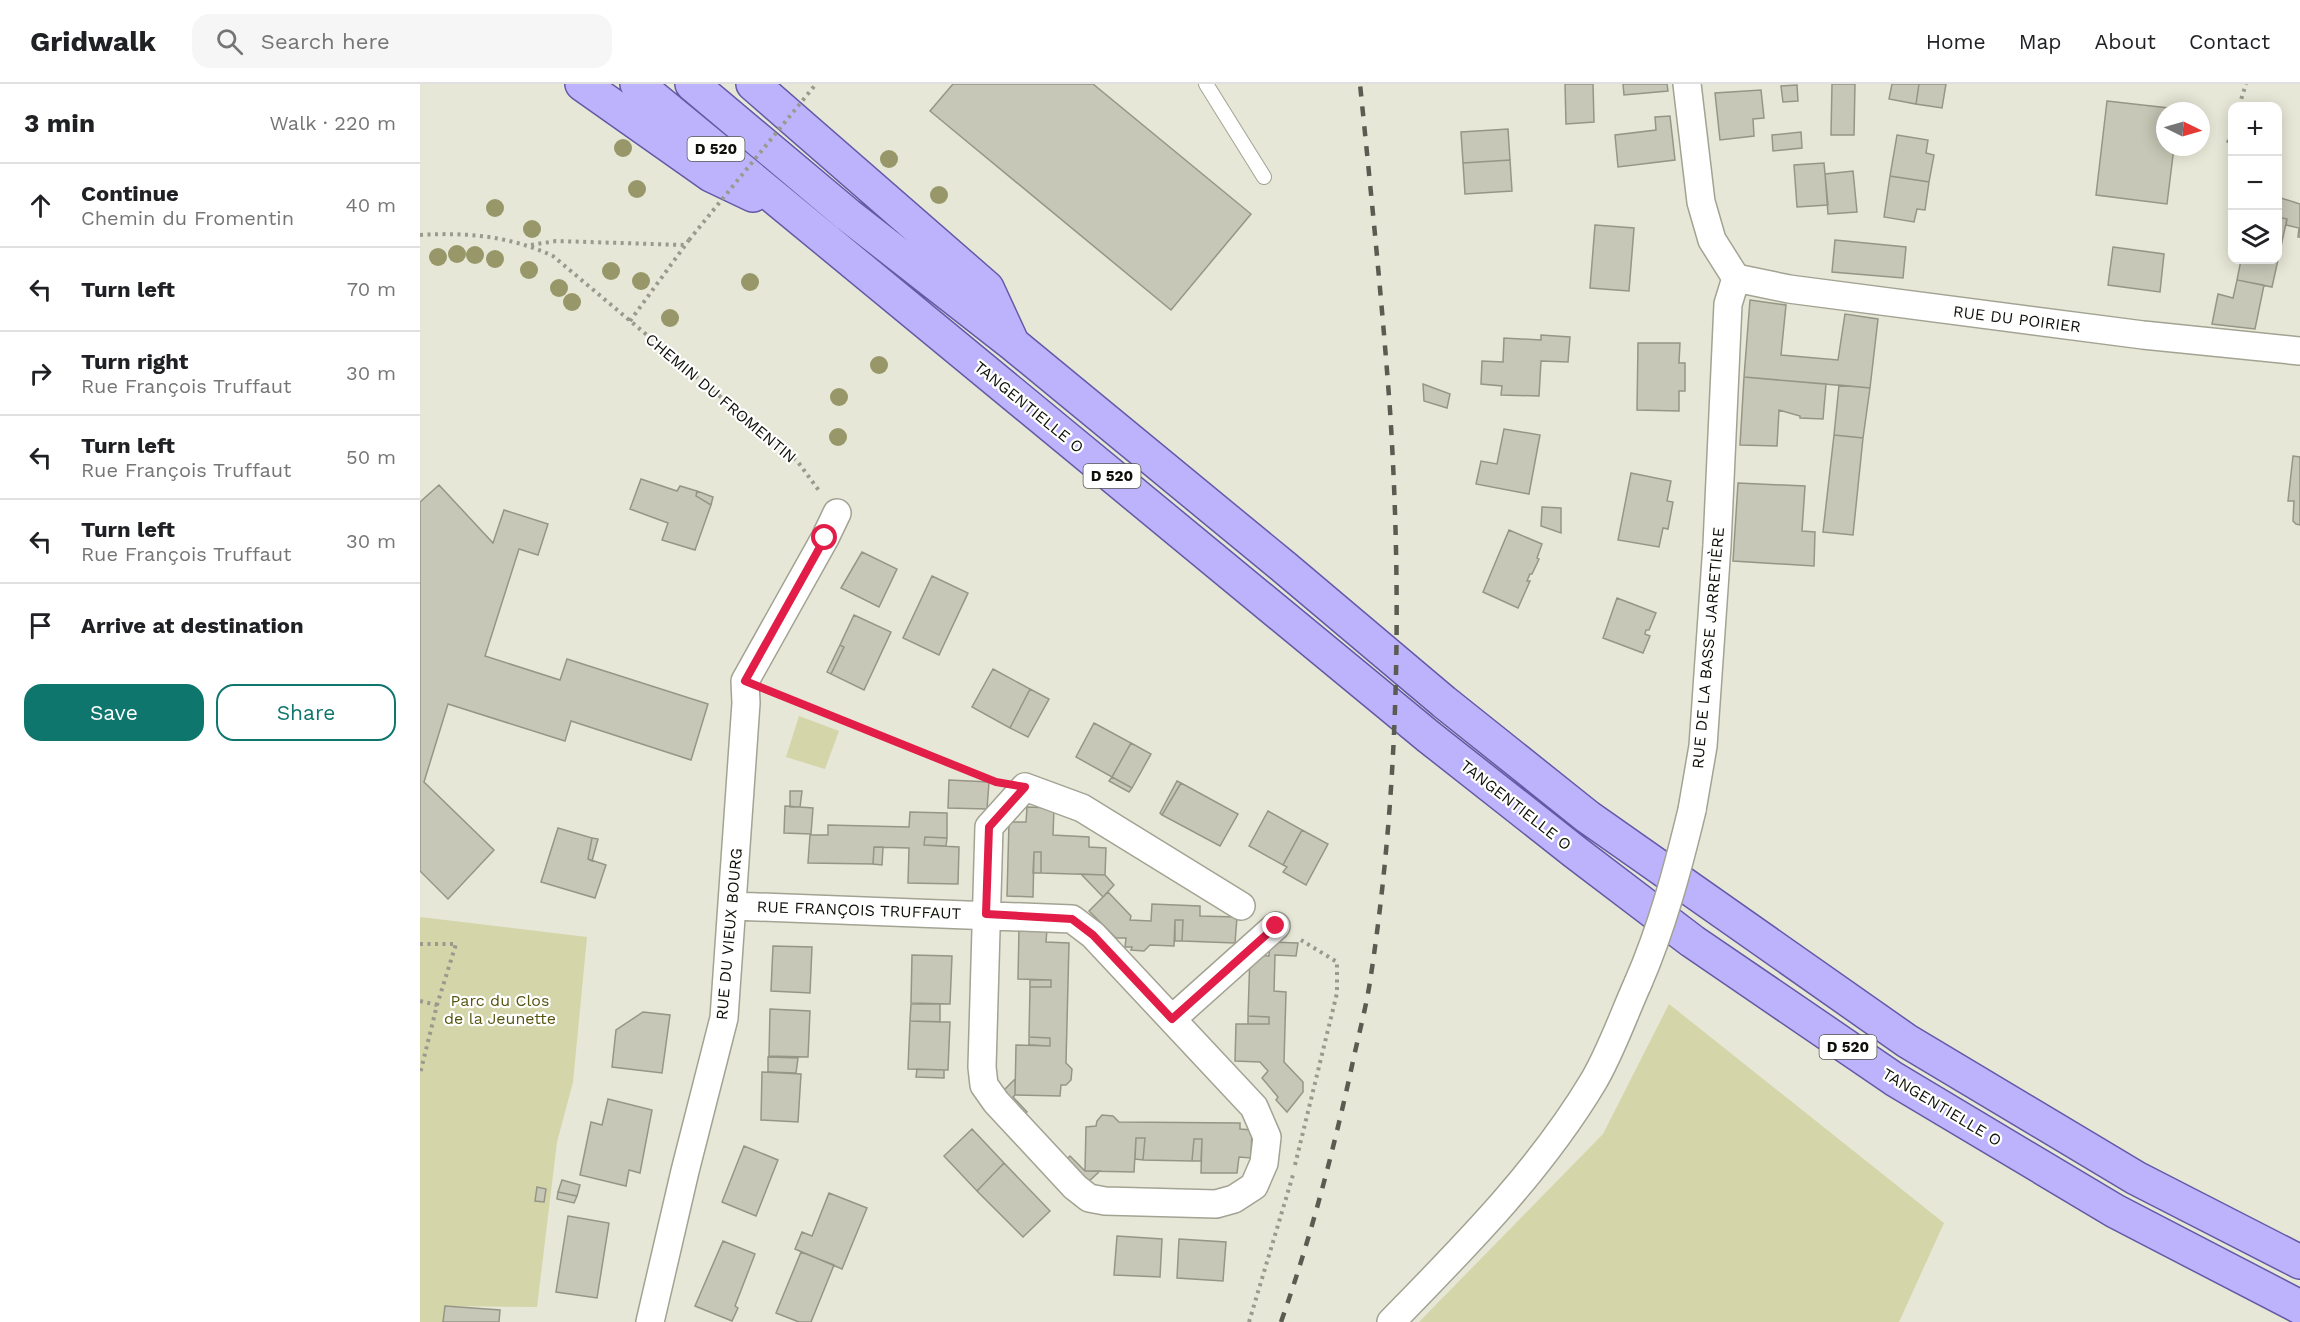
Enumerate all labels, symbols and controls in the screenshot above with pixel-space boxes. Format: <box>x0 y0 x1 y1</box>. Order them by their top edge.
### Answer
search box <box>192 14 612 68</box>
text: Gridwalk <box>30 25 156 58</box>
icon: search <box>213 25 246 58</box>
text: Search here <box>261 29 390 54</box>
text: Home <box>1926 29 1986 54</box>
text: Map <box>2019 29 2062 54</box>
text: About <box>2095 29 2156 54</box>
text: Contact <box>2189 29 2270 54</box>
north arrow <box>2156 102 2210 156</box>
map controls <box>2228 102 2282 264</box>
button: + <box>2228 102 2282 156</box>
text: 3 min <box>24 108 95 138</box>
text: Walk · 220 m <box>269 111 396 135</box>
road number: D 520 <box>688 137 744 161</box>
button: − <box>2228 156 2282 210</box>
text: Continue <box>81 181 179 206</box>
icon: ahead <box>24 189 57 222</box>
text: 40 m <box>345 193 396 217</box>
text: Chemin du Fromentin <box>81 206 294 230</box>
button: layers <box>2228 210 2282 264</box>
icon: left <box>24 273 57 306</box>
text: Turn left <box>81 277 175 302</box>
text: 70 m <box>347 277 396 301</box>
street label: RUE DU POIRIER <box>1952 302 2082 336</box>
street label: CHEMIN DU FROMENTIN <box>642 329 800 467</box>
text: Turn right <box>81 349 188 374</box>
icon: right <box>24 357 57 390</box>
street label: TANGENTIELLE O <box>970 357 1088 457</box>
text: 30 m <box>346 361 396 385</box>
text: Rue François Truffaut <box>81 374 291 398</box>
text: Turn left <box>81 433 175 458</box>
icon: left <box>24 441 57 474</box>
text: 50 m <box>346 445 396 469</box>
text: Rue François Truffaut <box>81 458 291 482</box>
road number: D 520 <box>1084 464 1140 488</box>
text: Turn left <box>81 517 175 542</box>
route start <box>811 524 837 550</box>
icon: left <box>24 525 57 558</box>
street label: RUE DE LA BASSE JARRETIÈRE <box>1688 526 1728 770</box>
text: 30 m <box>346 529 396 553</box>
text: Rue François Truffaut <box>81 542 291 566</box>
icon: arrive <box>24 609 57 642</box>
text: Arrive at destination <box>81 613 304 638</box>
button: Save <box>24 684 204 741</box>
button: Share <box>216 684 396 741</box>
street label: TANGENTIELLE O <box>1457 756 1575 854</box>
street label: RUE DU VIEUX BOURG <box>712 847 746 1021</box>
street label: RUE FRANÇOIS TRUFFAUT <box>756 897 962 923</box>
route end <box>1262 912 1288 938</box>
park label: Parc du Clos de la Jeunette <box>444 991 556 1028</box>
road number: D 520 <box>1820 1035 1876 1059</box>
street label: TANGENTIELLE O <box>1879 1064 2005 1150</box>

